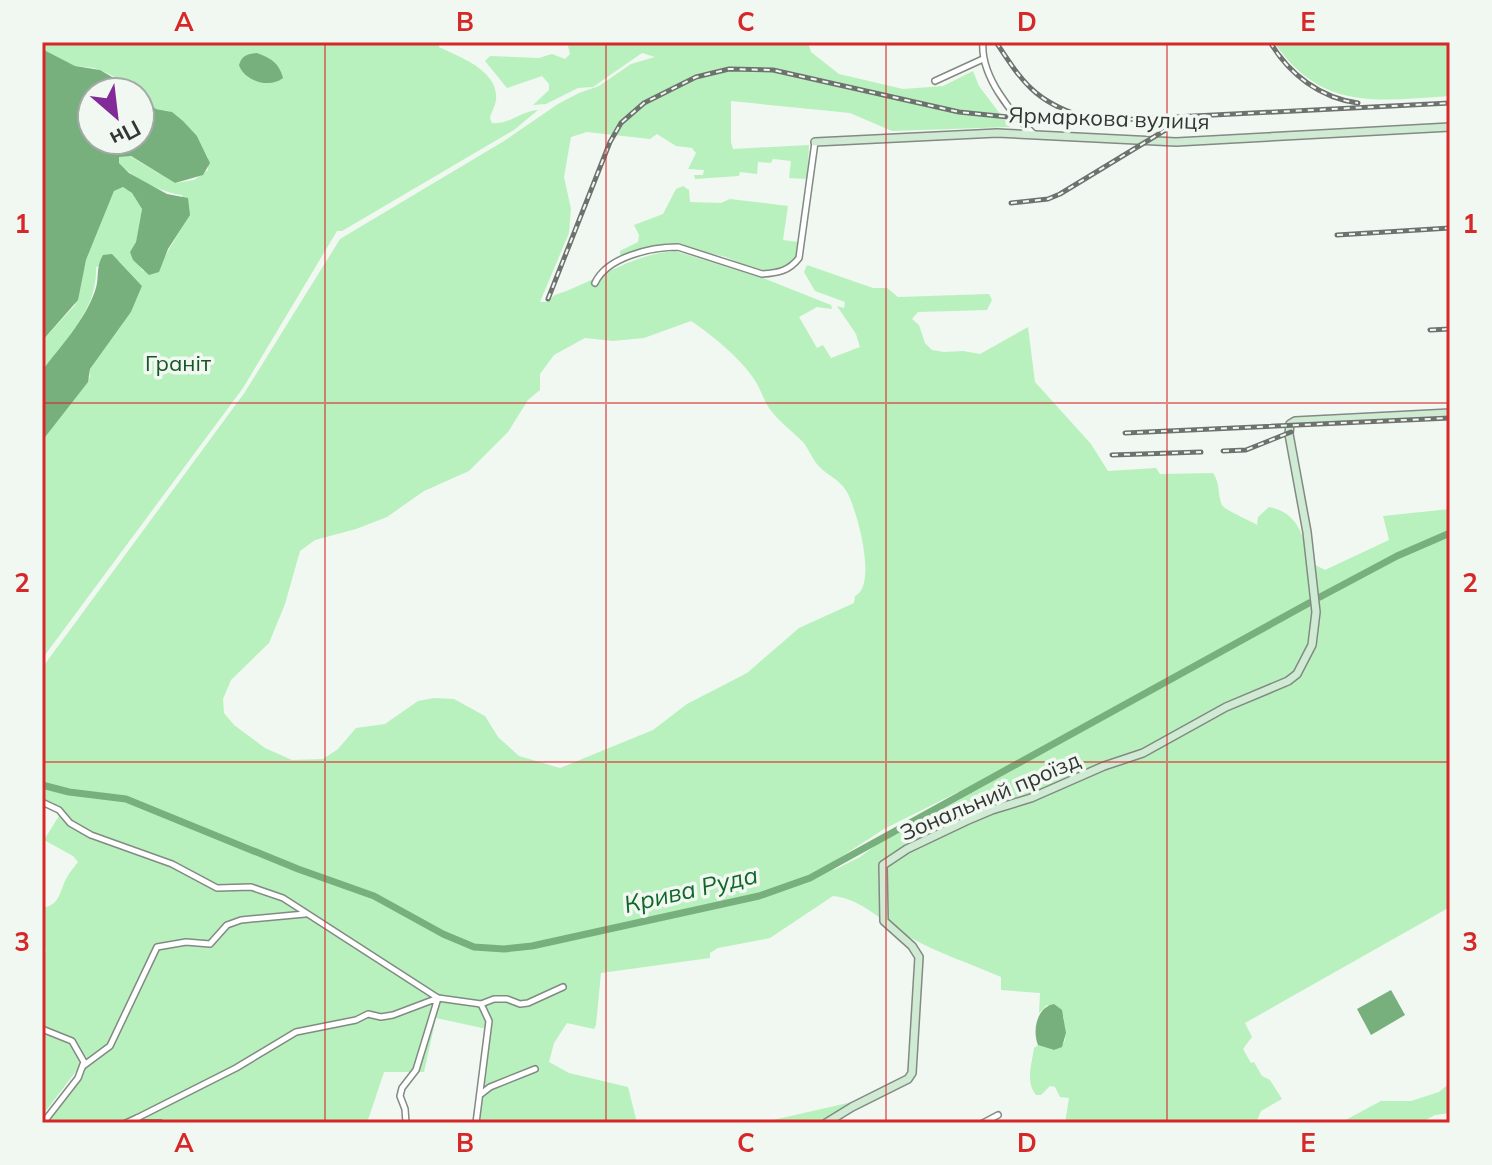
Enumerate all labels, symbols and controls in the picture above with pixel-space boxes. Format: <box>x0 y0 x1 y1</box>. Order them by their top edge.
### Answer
text: A <box>174 5 194 38</box>
text: B <box>456 5 474 38</box>
text: C <box>737 5 755 38</box>
text: D <box>1017 5 1037 38</box>
text: E <box>1300 5 1316 38</box>
north arrow <box>76 76 156 156</box>
street label: Ярмаркова вулиця <box>1008 100 1210 136</box>
text: Пн <box>105 114 145 153</box>
text: 1 <box>14 207 30 240</box>
text: 1 <box>1462 207 1478 240</box>
park label: Граніт <box>145 349 211 377</box>
text: 2 <box>14 566 30 599</box>
text: 2 <box>1462 566 1478 599</box>
street label: Зональний проїзд <box>896 745 1084 847</box>
water label: Крива Руда <box>621 859 761 919</box>
text: 3 <box>14 925 30 958</box>
text: 3 <box>1462 925 1478 958</box>
text: A <box>174 1126 194 1159</box>
text: B <box>456 1126 474 1159</box>
text: C <box>737 1126 755 1159</box>
text: D <box>1017 1126 1037 1159</box>
text: E <box>1300 1126 1316 1159</box>

